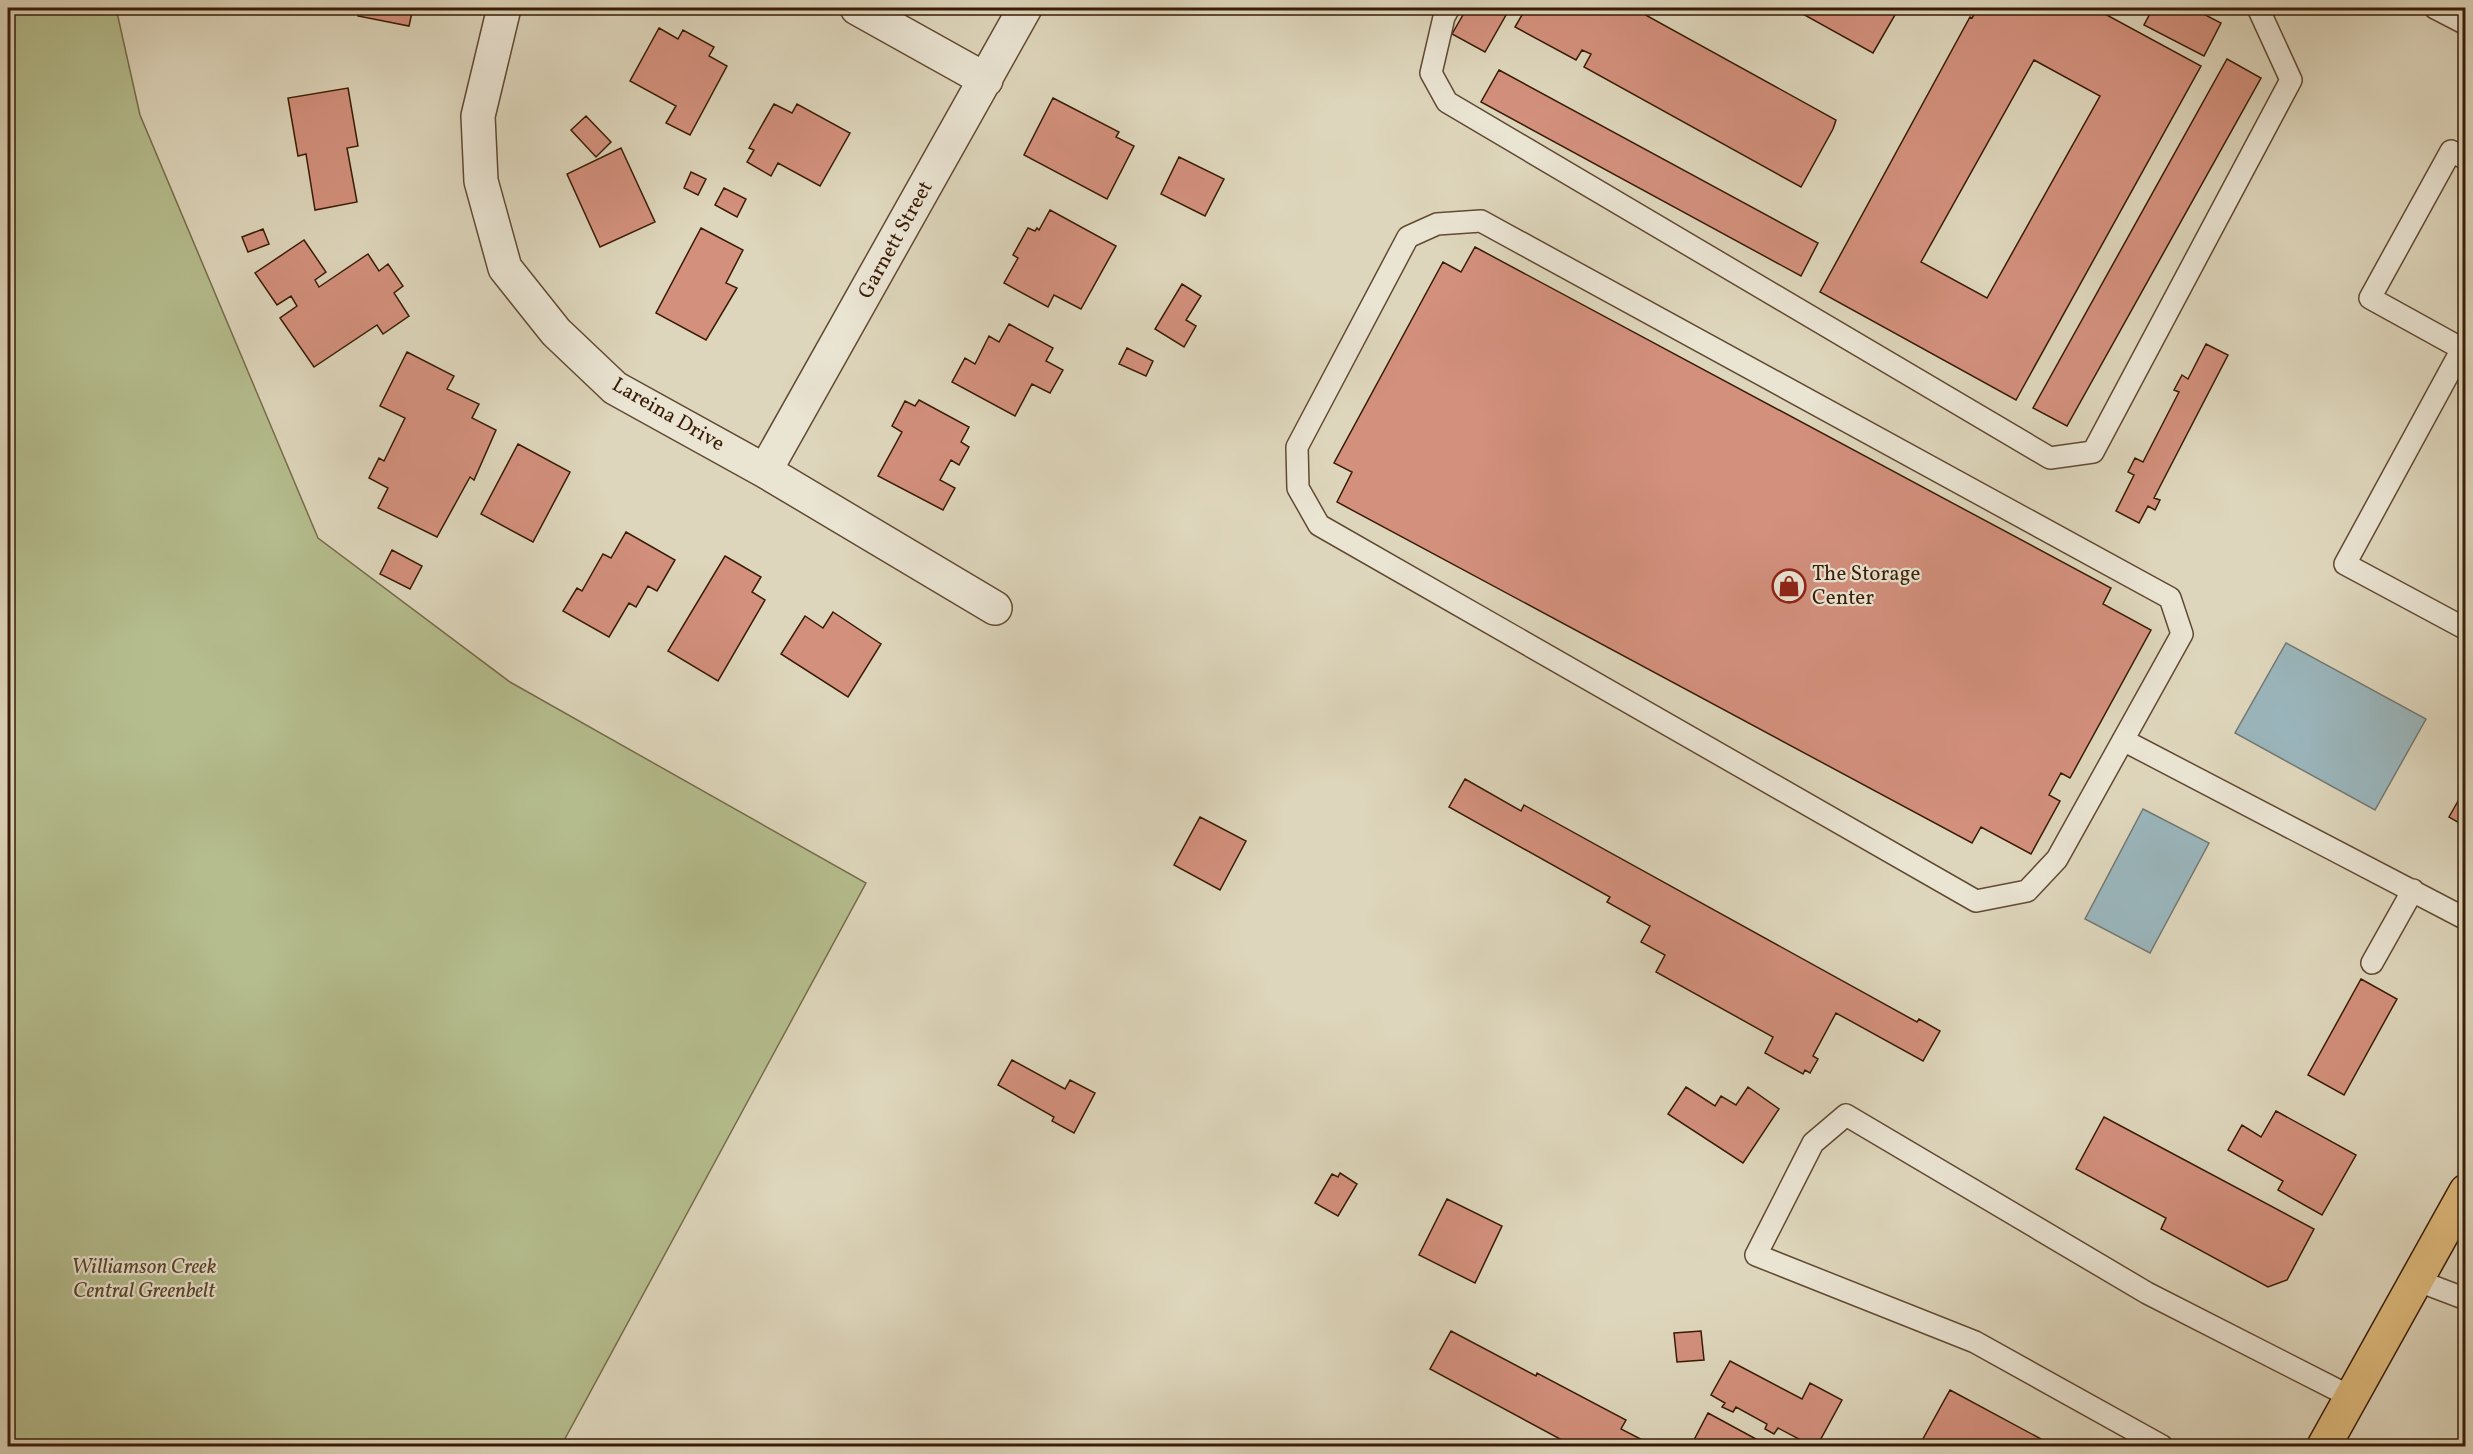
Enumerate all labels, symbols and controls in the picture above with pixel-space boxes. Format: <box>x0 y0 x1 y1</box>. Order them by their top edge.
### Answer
street label: Garnett Street <box>852 176 940 304</box>
street label: Lareina Drive <box>606 371 730 459</box>
place label: The Storage Center <box>1812 560 1920 613</box>
shop icon: The Storage Center <box>1771 568 1807 604</box>
park label: Williamson Creek Central Greenbelt <box>72 1253 217 1306</box>

